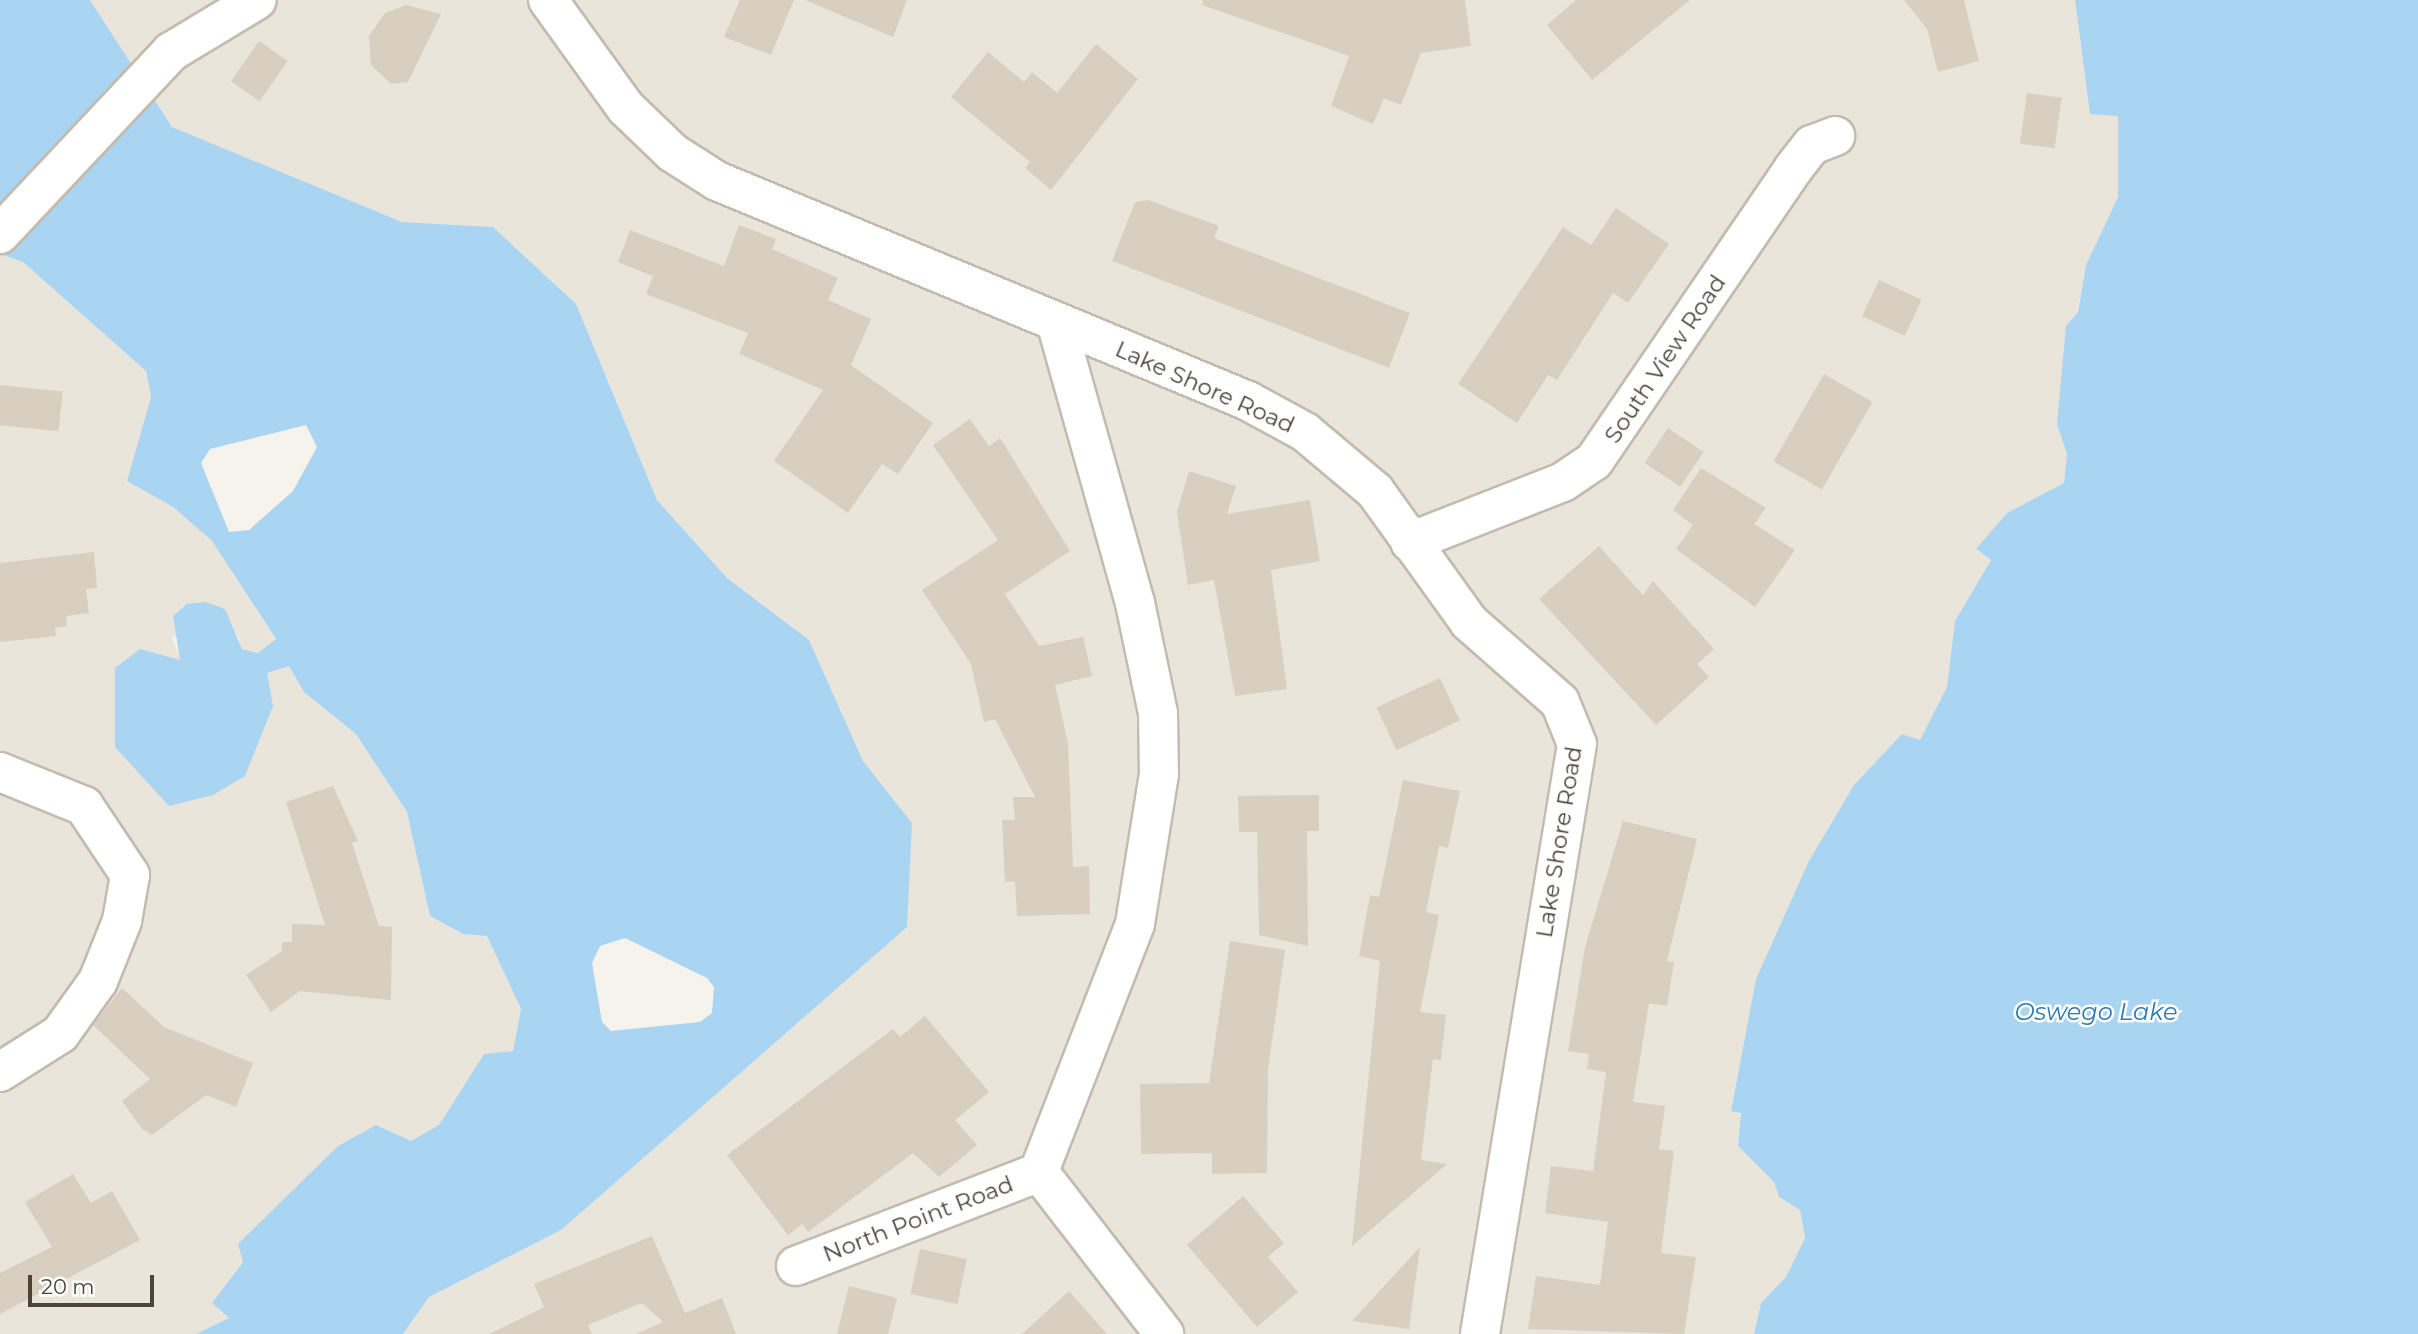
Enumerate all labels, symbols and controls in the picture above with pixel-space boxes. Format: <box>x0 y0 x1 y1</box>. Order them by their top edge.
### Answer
street label: South View Road <box>1599 270 1731 448</box>
street label: Lake Shore Road <box>1111 335 1299 439</box>
street label: Lake Shore Road <box>1530 744 1588 940</box>
water label: Oswego Lake <box>2014 998 2178 1026</box>
street label: North Point Road <box>819 1170 1017 1268</box>
scale bar <box>32 1260 158 1304</box>
text: 20 m <box>41 1274 95 1299</box>

